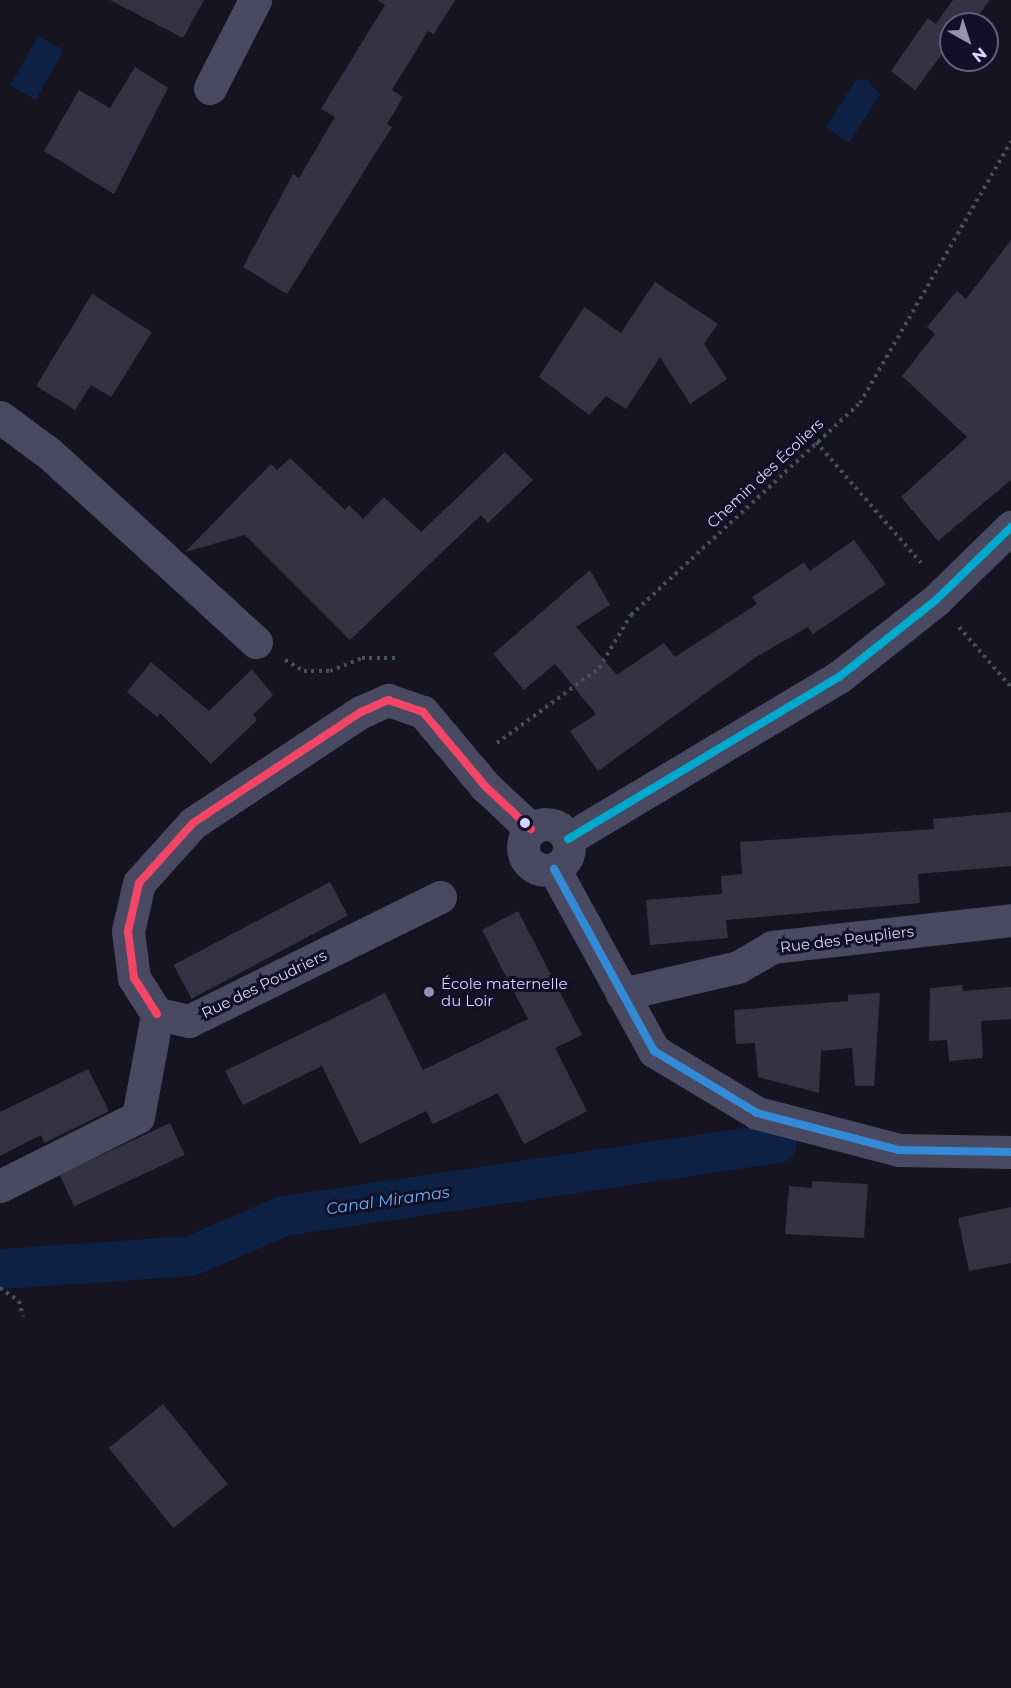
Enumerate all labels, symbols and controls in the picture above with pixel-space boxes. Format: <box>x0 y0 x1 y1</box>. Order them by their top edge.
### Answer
north arrow <box>939 12 999 72</box>
text: N <box>968 43 990 66</box>
street label: Chemin des Écoliers <box>703 414 827 532</box>
unlabelled marker <box>519 817 531 829</box>
street label: Rue des Peupliers <box>779 922 915 956</box>
street label: Rue des Poudriers <box>199 946 329 1022</box>
place label: École maternelle du Loir <box>441 974 568 1009</box>
marker: École maternelle du Loir <box>422 985 436 999</box>
water label: Canal Miramas <box>325 1183 451 1219</box>

